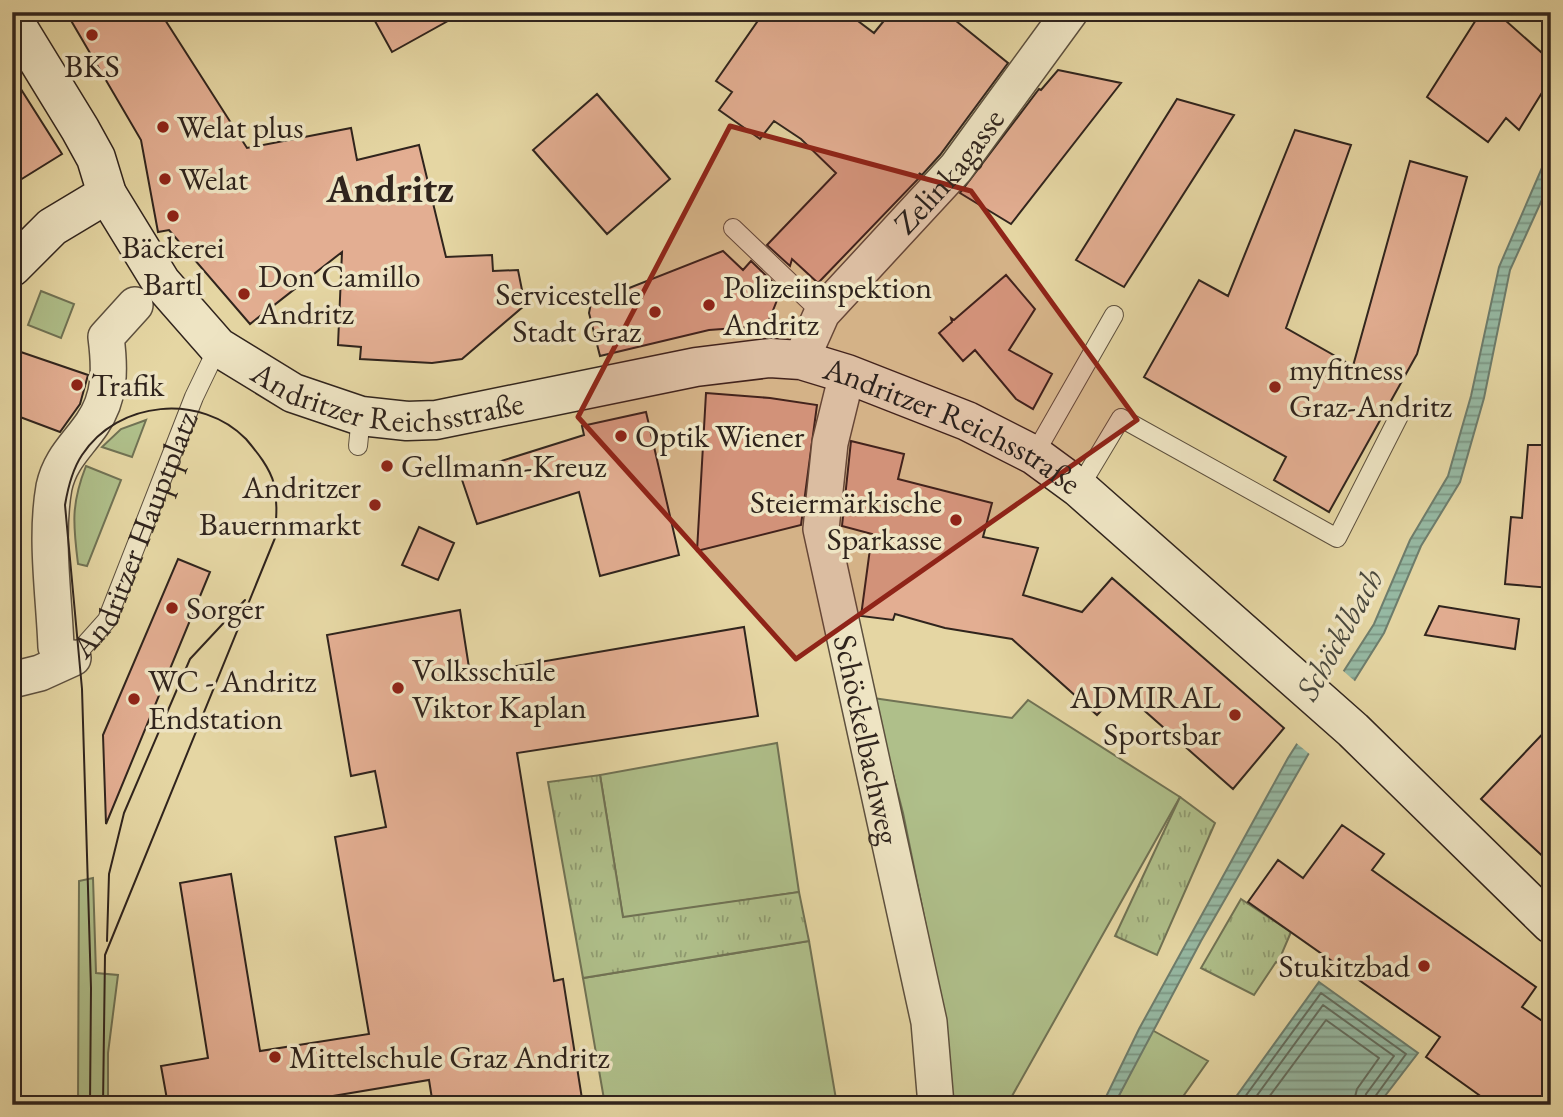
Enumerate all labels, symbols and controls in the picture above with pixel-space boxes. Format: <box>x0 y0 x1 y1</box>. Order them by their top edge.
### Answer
marker: BKS <box>84 27 100 43</box>
place label: BKS <box>64 45 120 87</box>
street label: Zelinkagasse <box>884 100 1014 243</box>
place label: Welat plus <box>177 106 304 148</box>
marker: Welat plus <box>155 119 171 135</box>
place label: Welat <box>179 158 248 200</box>
district label: Andritz <box>325 164 454 213</box>
marker: Welat <box>157 171 173 187</box>
marker: Bäckerei Bartl <box>165 208 181 224</box>
place label: Bäckerei Bartl <box>121 226 225 305</box>
place label: Don Camillo Andritz <box>257 255 421 334</box>
place label: Polizeiinspektion Andritz <box>722 266 932 345</box>
place label: Servicestelle Stadt Graz <box>496 273 641 352</box>
marker: Don Camillo Andritz <box>236 286 252 302</box>
marker: Polizeiinspektion Andritz <box>701 297 717 313</box>
marker: Servicestelle Stadt Graz <box>647 304 663 320</box>
street label: Andritzer Reichsstraße <box>818 347 1090 504</box>
place label: myfitness Graz-Andritz <box>1289 348 1452 427</box>
street label: Andritzer Reichsstraße <box>243 351 527 442</box>
place label: Trafik <box>91 364 165 406</box>
marker: Trafik <box>69 377 85 393</box>
marker: myfitness Graz-Andritz <box>1267 379 1283 395</box>
street label: Andritzer Hauptplatz <box>61 405 207 668</box>
place label: Optik Wiener <box>635 415 805 457</box>
marker: Optik Wiener <box>613 428 629 444</box>
place label: Gellmann-Kreuz <box>401 445 606 487</box>
marker: Gellmann-Kreuz <box>379 458 395 474</box>
place label: Andritzer Bauernmarkt <box>199 466 361 545</box>
place label: Steiermärkische Sparkasse <box>750 481 942 560</box>
marker: Andritzer Bauernmarkt <box>367 497 383 513</box>
marker: Steiermärkische Sparkasse <box>948 512 964 528</box>
water label: Schöcklbach <box>1285 561 1393 708</box>
place label: Sorger <box>186 587 265 629</box>
marker: Sorger <box>164 600 180 616</box>
street label: Schöckelbachweg <box>824 631 911 849</box>
place label: Volksschule Viktor Kaplan <box>412 649 587 728</box>
place label: WC - Andritz Endstation <box>148 660 316 739</box>
place label: ADMIRAL Sportsbar <box>1069 676 1221 755</box>
marker: Volksschule Viktor Kaplan <box>390 680 406 696</box>
marker: WC - Andritz Endstation <box>126 691 142 707</box>
marker: ADMIRAL Sportsbar <box>1227 707 1243 723</box>
place label: Stukitzbad <box>1278 945 1411 987</box>
marker: Stukitzbad <box>1416 958 1432 974</box>
place label: Mittelschule Graz Andritz <box>289 1036 610 1078</box>
marker: Mittelschule Graz Andritz <box>267 1049 283 1065</box>

